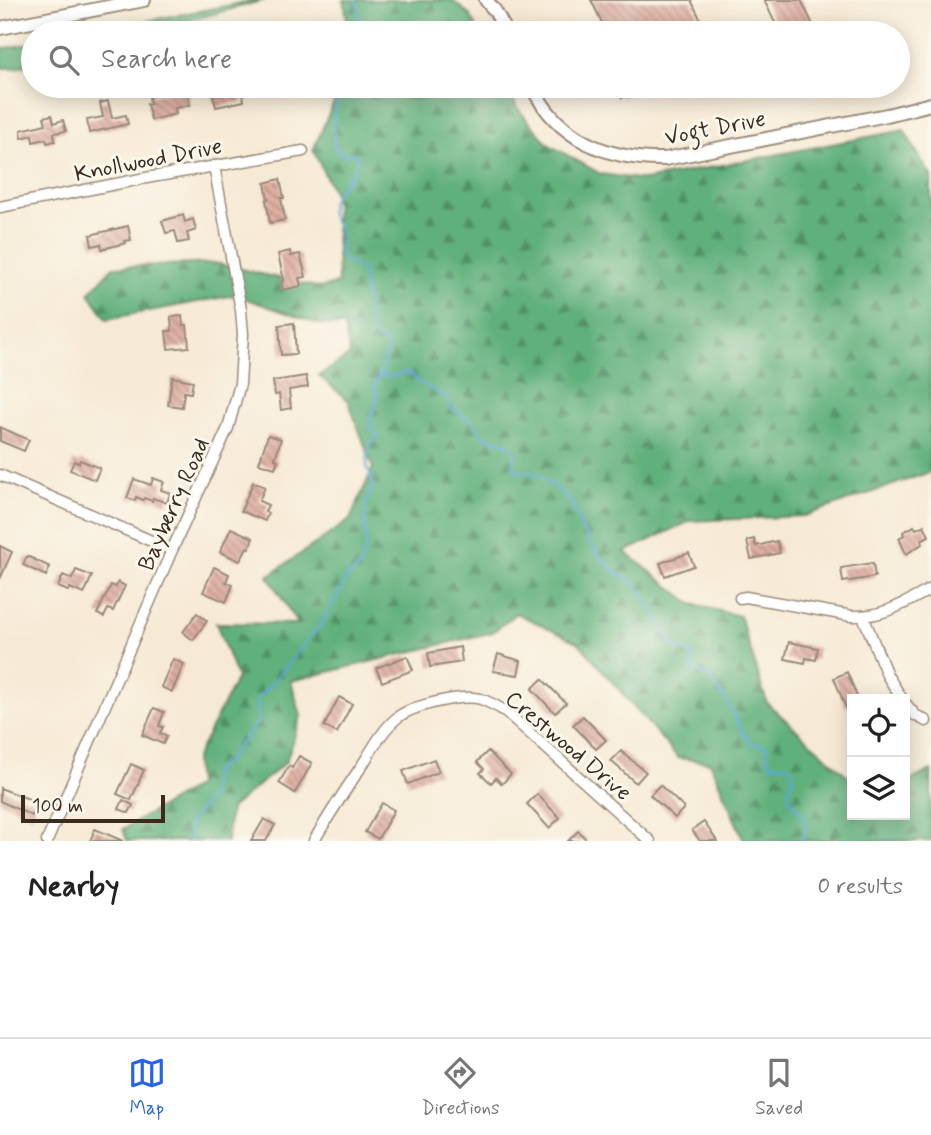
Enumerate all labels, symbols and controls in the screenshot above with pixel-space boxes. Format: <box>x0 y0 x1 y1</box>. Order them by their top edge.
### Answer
search box <box>21 21 910 98</box>
icon: search <box>45 41 83 79</box>
text: Search here <box>101 43 232 77</box>
street label: Vogt Drive <box>662 104 769 155</box>
street label: Knollwood Drive <box>72 132 225 190</box>
street label: Bayberry Road <box>132 434 218 576</box>
street label: Crestwood Drive <box>498 685 637 808</box>
map controls <box>847 694 910 820</box>
button: locate <box>847 694 910 757</box>
button: layers <box>847 757 910 820</box>
scale bar <box>21 792 164 824</box>
text: 100 m <box>32 794 83 819</box>
text: Nearby <box>28 867 119 906</box>
text: 0 results <box>817 872 903 902</box>
tab: Map <box>128 1054 166 1121</box>
tab: Directions <box>421 1054 500 1121</box>
tab: Saved <box>755 1054 803 1121</box>

